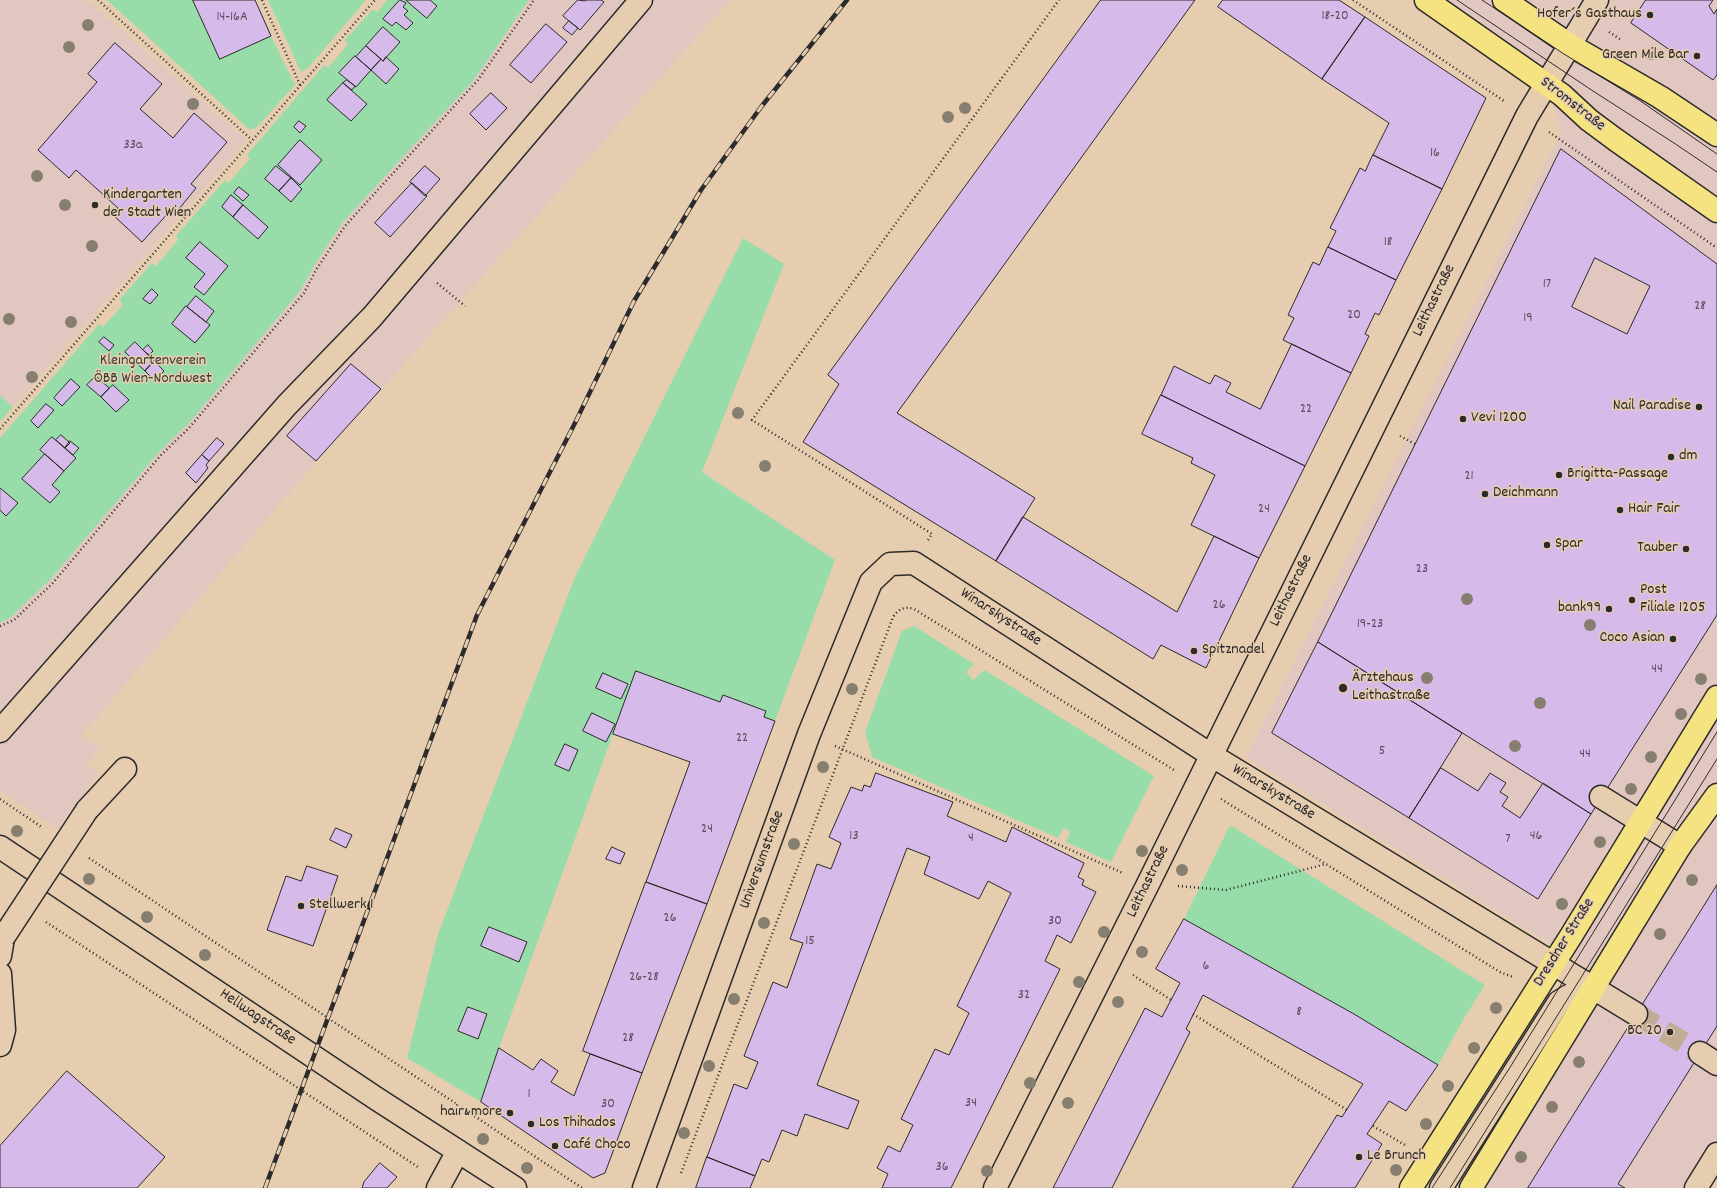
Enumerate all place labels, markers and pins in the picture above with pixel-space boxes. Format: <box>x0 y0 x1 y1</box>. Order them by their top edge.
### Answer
place label: Hofer´s Gasthaus <box>1537 5 1642 25</box>
marker: Hofer´s Gasthaus <box>1645 10 1655 20</box>
place label: Green Mile Bar <box>1602 46 1689 66</box>
marker: Green Mile Bar <box>1692 51 1702 61</box>
place label: Kindergarten der Stadt Wien <box>103 186 191 224</box>
marker: Kindergarten der Stadt Wien <box>90 200 100 210</box>
place label: Nail Paradise <box>1613 397 1691 417</box>
marker: Nail Paradise <box>1694 402 1704 412</box>
place label: Vevi 1200 <box>1471 409 1527 429</box>
marker: Vevi 1200 <box>1458 414 1468 424</box>
place label: dm <box>1679 447 1697 467</box>
marker: dm <box>1666 452 1676 462</box>
place label: Brigitta-Passage <box>1567 465 1668 485</box>
marker: Brigitta-Passage <box>1554 470 1564 480</box>
place label: Deichmann <box>1493 484 1558 504</box>
marker: Deichmann <box>1480 489 1490 499</box>
place label: Hair Fair <box>1628 500 1680 520</box>
marker: Hair Fair <box>1615 505 1625 515</box>
place label: Spar <box>1555 535 1583 555</box>
place label: Tauber <box>1637 539 1678 559</box>
marker: Spar <box>1542 540 1552 550</box>
marker: Tauber <box>1681 544 1691 554</box>
place label: Post Filiale 1205 <box>1640 581 1705 619</box>
marker: Post Filiale 1205 <box>1627 595 1637 605</box>
place label: bank99 <box>1558 599 1601 619</box>
marker: bank99 <box>1604 604 1614 614</box>
place label: Coco Asian <box>1599 629 1665 649</box>
marker: Coco Asian <box>1668 634 1678 644</box>
place label: Spitznadel <box>1202 641 1265 661</box>
marker: Spitznadel <box>1189 646 1199 656</box>
place label: Ärztehaus Leithastraße <box>1352 669 1430 707</box>
marker: Ärztehaus Leithastraße <box>1337 682 1349 694</box>
place label: Stellwerk 1 <box>309 896 374 916</box>
marker: Stellwerk 1 <box>296 901 306 911</box>
place label: BC 20 <box>1627 1022 1662 1042</box>
marker: BC 20 <box>1665 1027 1675 1037</box>
place label: hair&more <box>440 1103 502 1123</box>
marker: hair&more <box>505 1108 515 1118</box>
place label: Los Thihados <box>539 1114 616 1134</box>
marker: Los Thihados <box>526 1119 536 1129</box>
place label: Café Choco <box>563 1136 631 1156</box>
marker: Café Choco <box>550 1141 560 1151</box>
place label: Le Brunch <box>1367 1147 1426 1167</box>
marker: Le Brunch <box>1354 1152 1364 1162</box>

